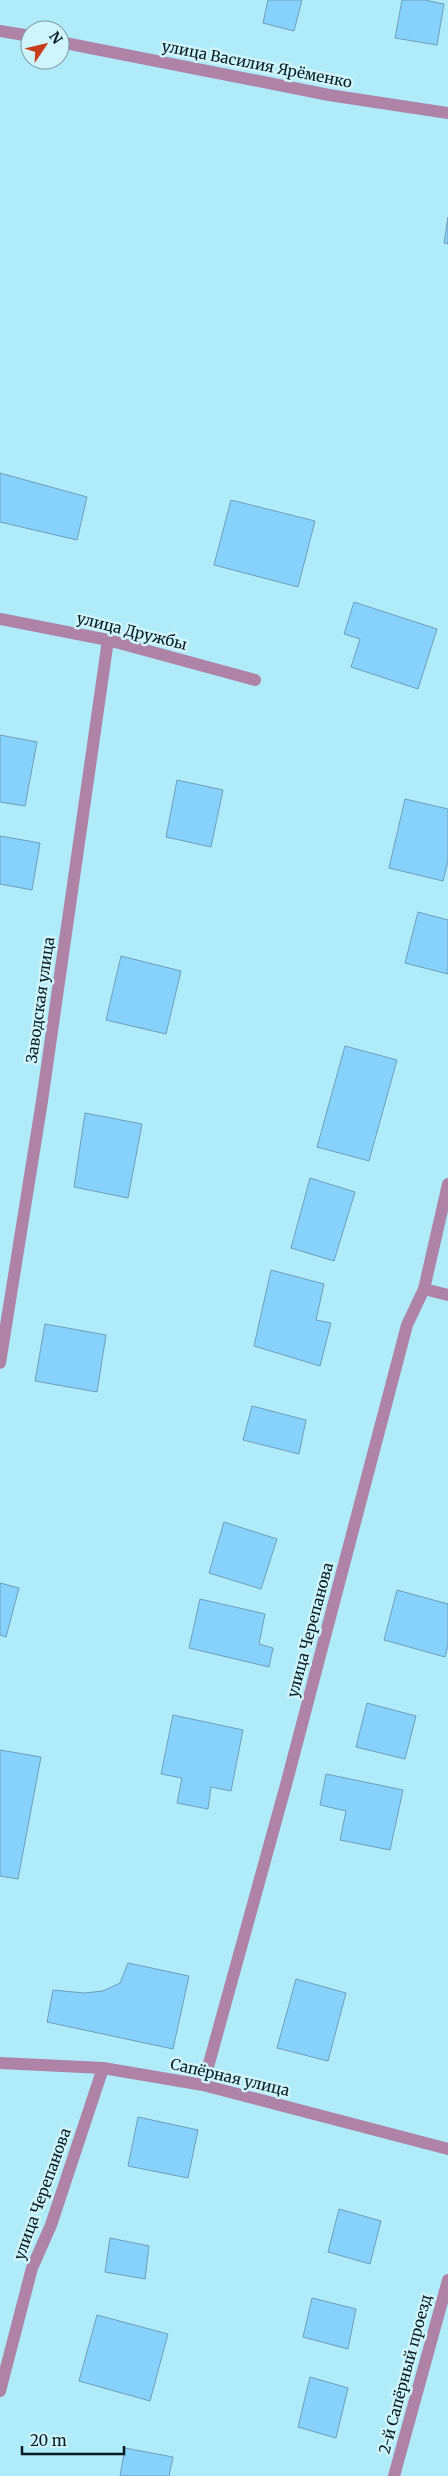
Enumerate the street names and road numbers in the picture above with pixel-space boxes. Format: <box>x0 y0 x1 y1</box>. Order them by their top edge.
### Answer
street label: улица Василия Ярёменко <box>160 36 354 92</box>
street label: улица Дружбы <box>75 608 189 654</box>
street label: Заводская улица <box>22 936 58 1064</box>
street label: улица Черепанова <box>283 1560 337 1700</box>
street label: Сапёрная улица <box>169 2054 291 2100</box>
street label: улица Черепанова <box>9 2125 75 2263</box>
street label: 2-й Сапёрный проезд <box>375 2292 435 2456</box>

